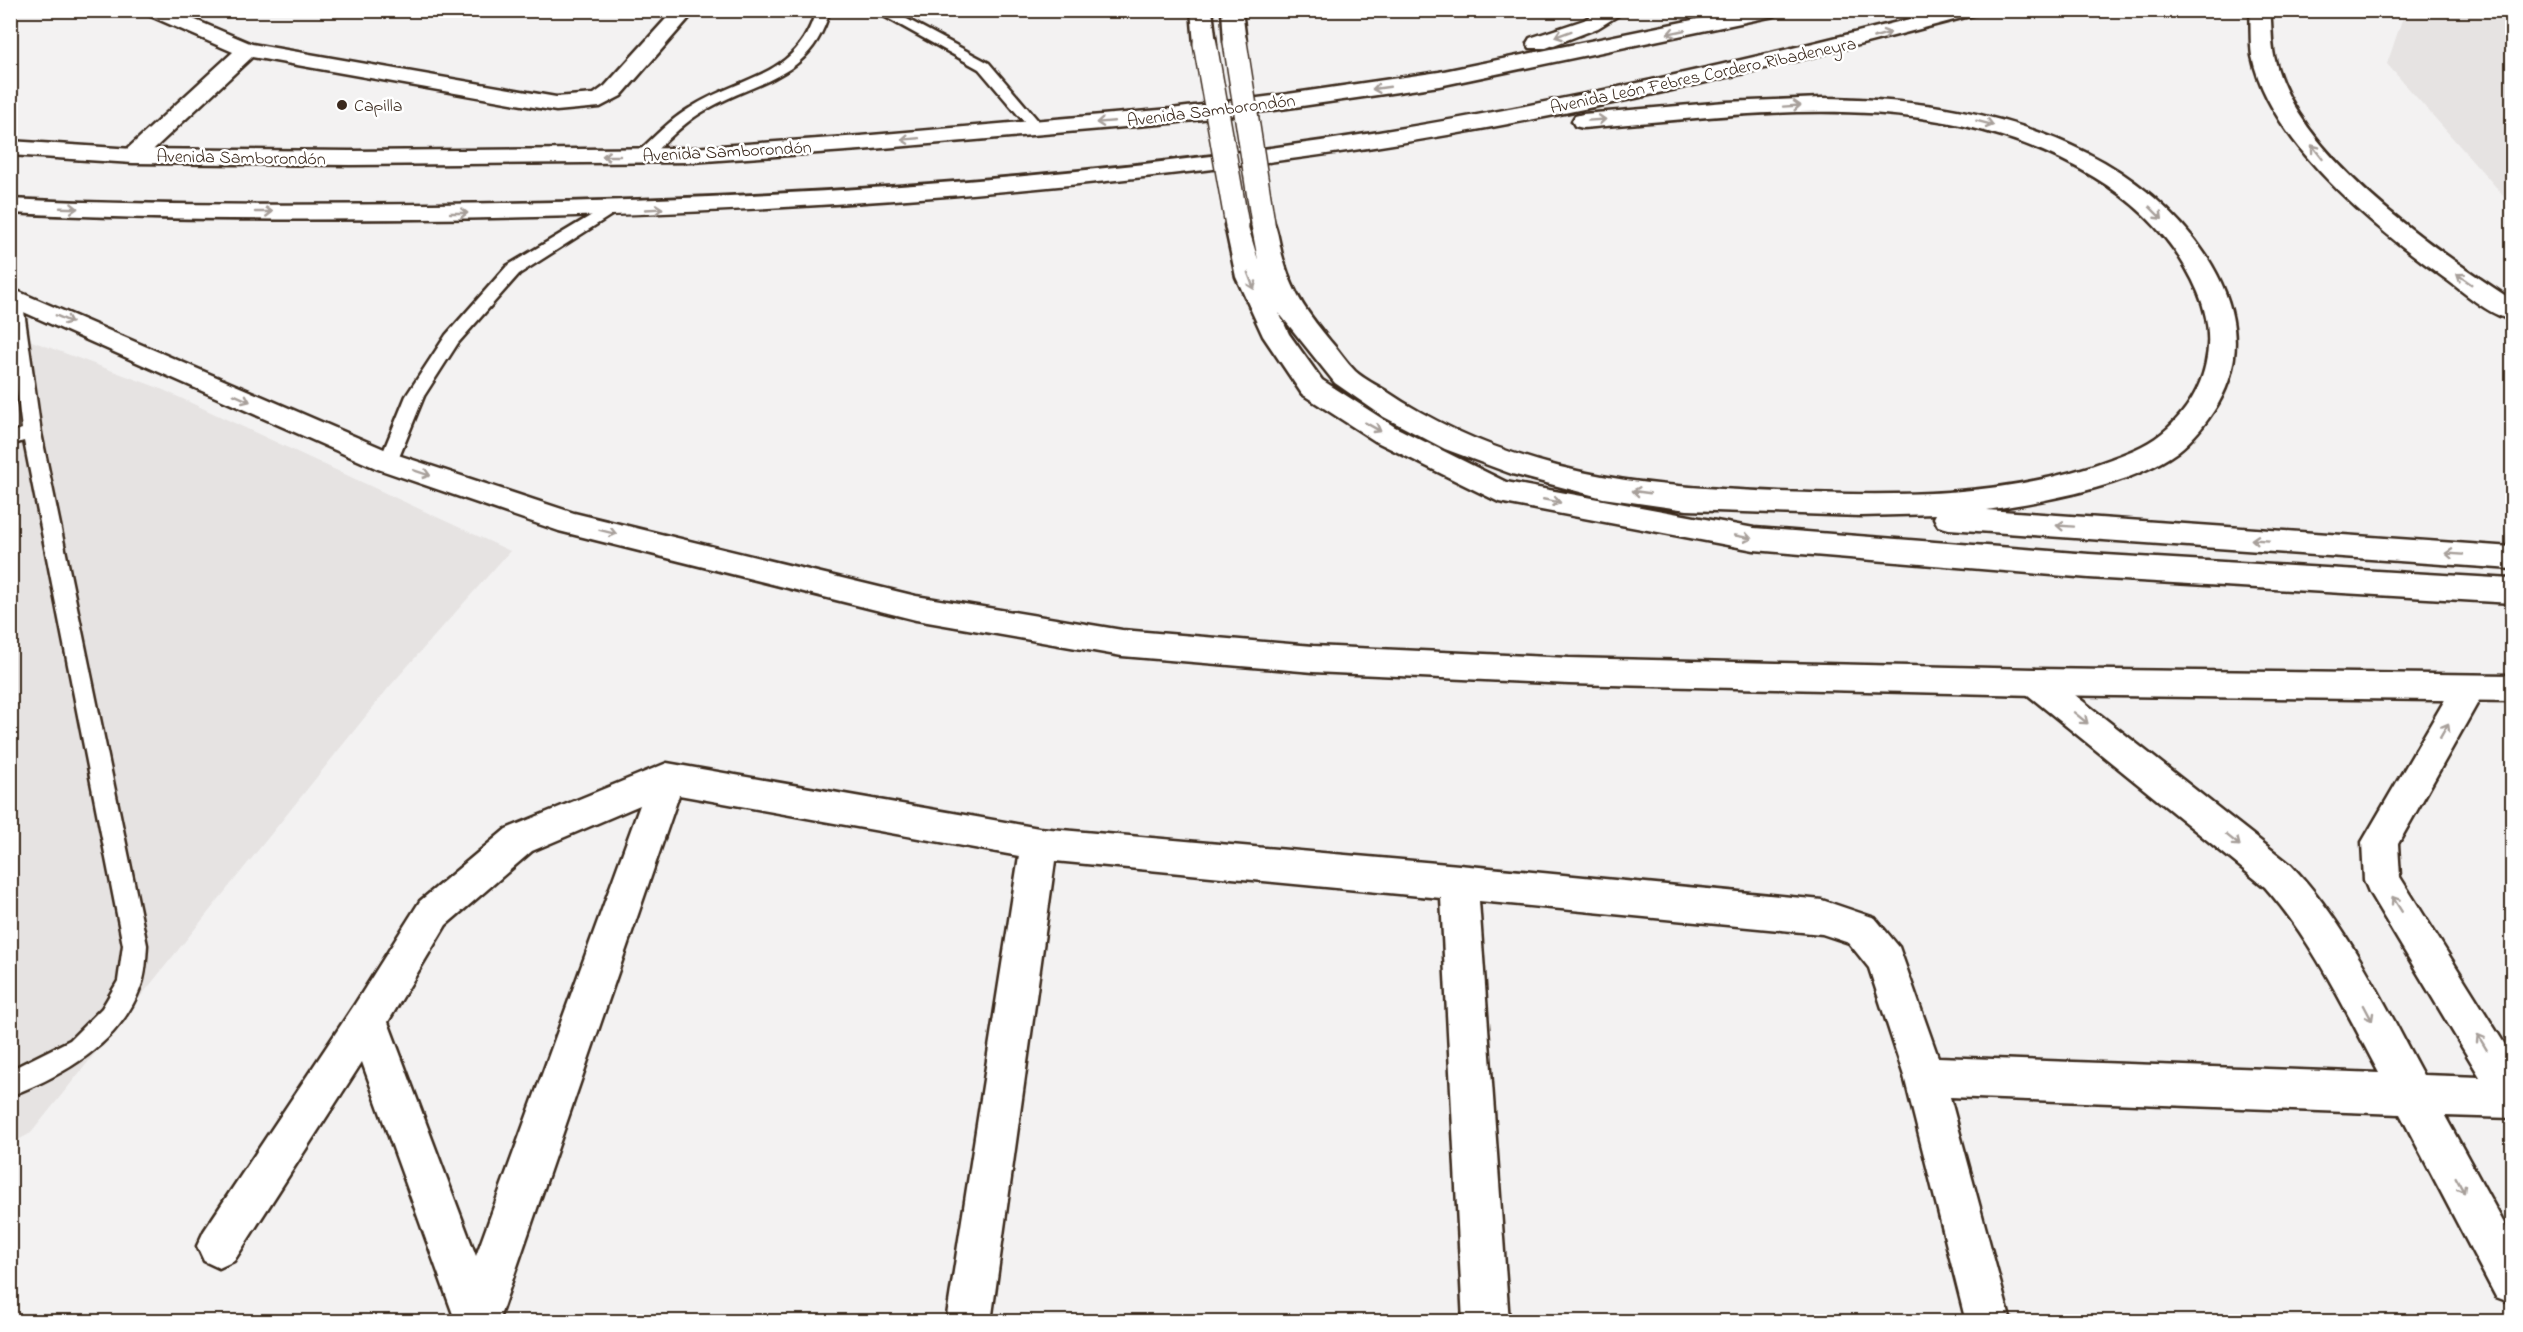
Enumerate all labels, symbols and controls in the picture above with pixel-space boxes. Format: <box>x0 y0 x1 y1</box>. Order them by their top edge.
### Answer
one-way arrow <box>1667 27 1686 38</box>
one-way arrow <box>1872 29 1891 41</box>
one-way arrow <box>1554 30 1573 41</box>
street label: Avenida León Febres Cordero Ribadeneyra <box>1548 32 1859 122</box>
one-way arrow <box>1372 82 1392 93</box>
street label: Avenida Samborondón <box>1126 89 1297 135</box>
place label: Capilla <box>354 94 402 120</box>
marker: Capilla <box>335 98 349 112</box>
one-way arrow <box>1781 101 1801 112</box>
one-way arrow <box>1587 114 1607 125</box>
one-way arrow <box>1095 117 1115 128</box>
one-way arrow <box>1975 118 1994 129</box>
one-way arrow <box>901 134 921 145</box>
street label: Avenida Samborondón <box>642 136 812 170</box>
street label: Avenida Samborondón <box>156 145 326 173</box>
one-way arrow <box>2310 145 2323 161</box>
one-way arrow <box>601 150 621 162</box>
one-way arrow <box>58 202 78 214</box>
one-way arrow <box>643 203 663 214</box>
one-way arrow <box>2148 205 2163 220</box>
one-way arrow <box>253 206 273 218</box>
one-way arrow <box>448 207 468 219</box>
one-way arrow <box>1247 272 1258 290</box>
one-way arrow <box>2456 273 2473 285</box>
one-way arrow <box>54 314 73 325</box>
one-way arrow <box>233 392 251 404</box>
one-way arrow <box>1363 422 1381 433</box>
one-way arrow <box>412 469 431 480</box>
one-way arrow <box>1631 487 1651 498</box>
one-way arrow <box>1541 496 1561 507</box>
one-way arrow <box>2056 520 2076 531</box>
one-way arrow <box>598 527 617 539</box>
one-way arrow <box>1733 532 1753 543</box>
one-way arrow <box>2250 534 2270 545</box>
one-way arrow <box>2445 548 2465 559</box>
one-way arrow <box>2073 712 2089 725</box>
one-way arrow <box>2438 723 2450 740</box>
one-way arrow <box>2225 833 2241 846</box>
one-way arrow <box>2391 896 2403 913</box>
one-way arrow <box>2363 1004 2374 1022</box>
one-way arrow <box>2476 1034 2488 1051</box>
one-way arrow <box>2455 1176 2466 1194</box>

